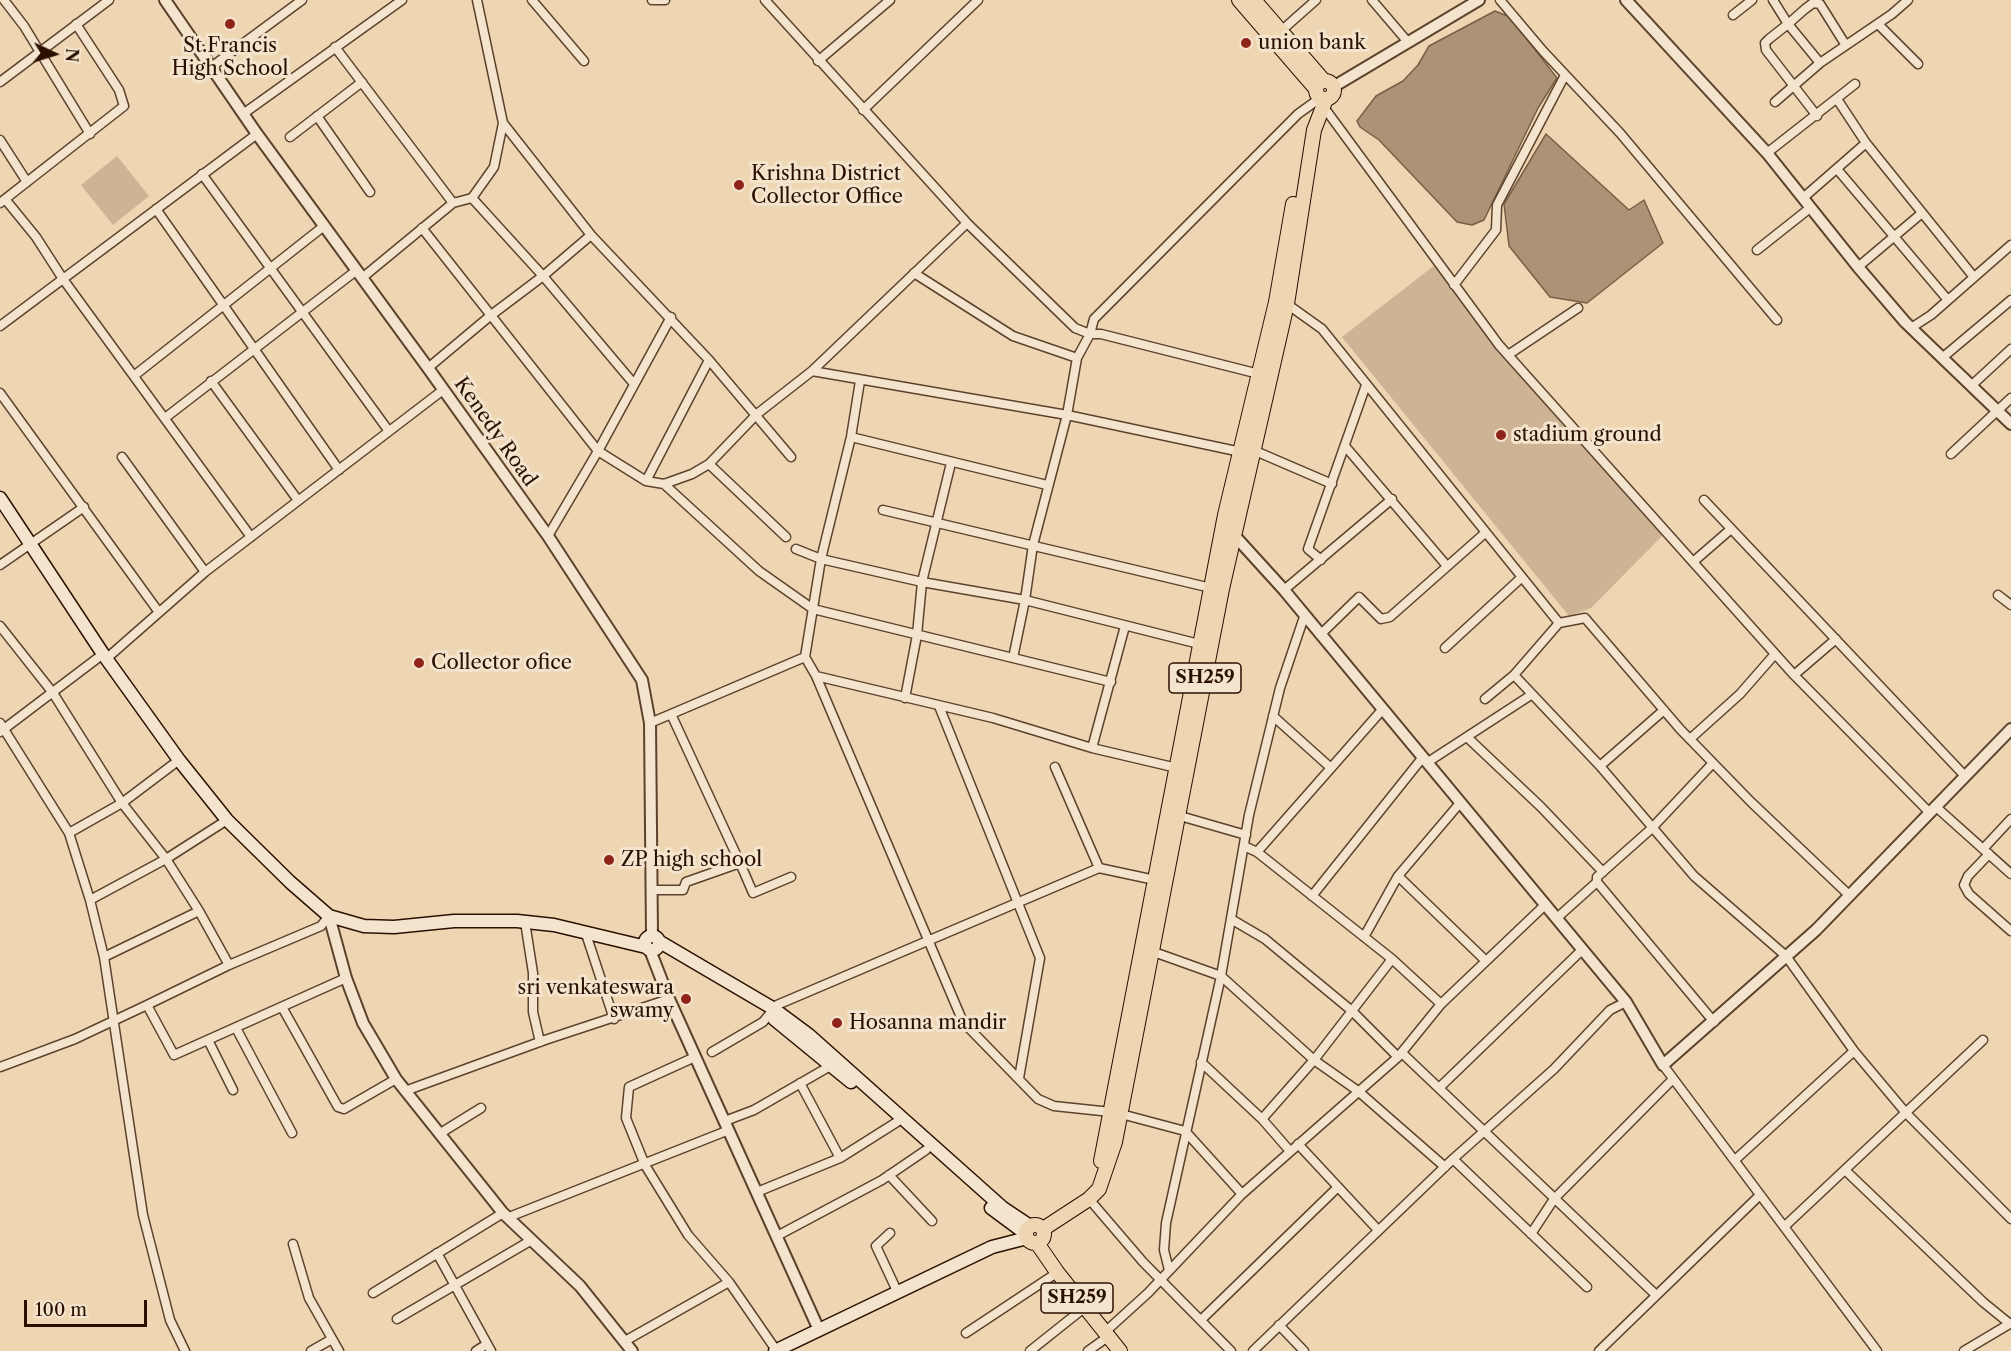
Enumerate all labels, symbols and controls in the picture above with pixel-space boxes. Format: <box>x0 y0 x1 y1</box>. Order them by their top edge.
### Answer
marker: St.Francis High School <box>223 17 237 31</box>
north arrow <box>24 24 84 84</box>
place label: union bank <box>1258 31 1366 55</box>
place label: St.Francis High School <box>171 34 289 81</box>
marker: union bank <box>1239 36 1253 50</box>
text: N <box>61 48 82 63</box>
place label: Krishna District Collector Office <box>751 162 903 209</box>
marker: Krishna District Collector Office <box>732 178 746 192</box>
street label: Kenedy Road <box>448 373 542 491</box>
place label: stadium ground <box>1513 423 1662 447</box>
marker: stadium ground <box>1494 428 1508 442</box>
place label: Collector ofice <box>431 651 572 675</box>
marker: Collector ofice <box>412 656 426 670</box>
road number: SH259 <box>1169 663 1241 693</box>
place label: ZP high school <box>621 848 762 872</box>
marker: ZP high school <box>602 853 616 867</box>
place label: sri venkateswara swamy <box>517 976 674 1023</box>
marker: sri venkateswara swamy <box>679 992 693 1006</box>
place label: Hosanna mandir <box>849 1011 1006 1035</box>
marker: Hosanna mandir <box>830 1016 844 1030</box>
road number: SH259 <box>1041 1283 1113 1313</box>
scale bar <box>27 1288 150 1326</box>
text: 100 m <box>35 1299 87 1321</box>

